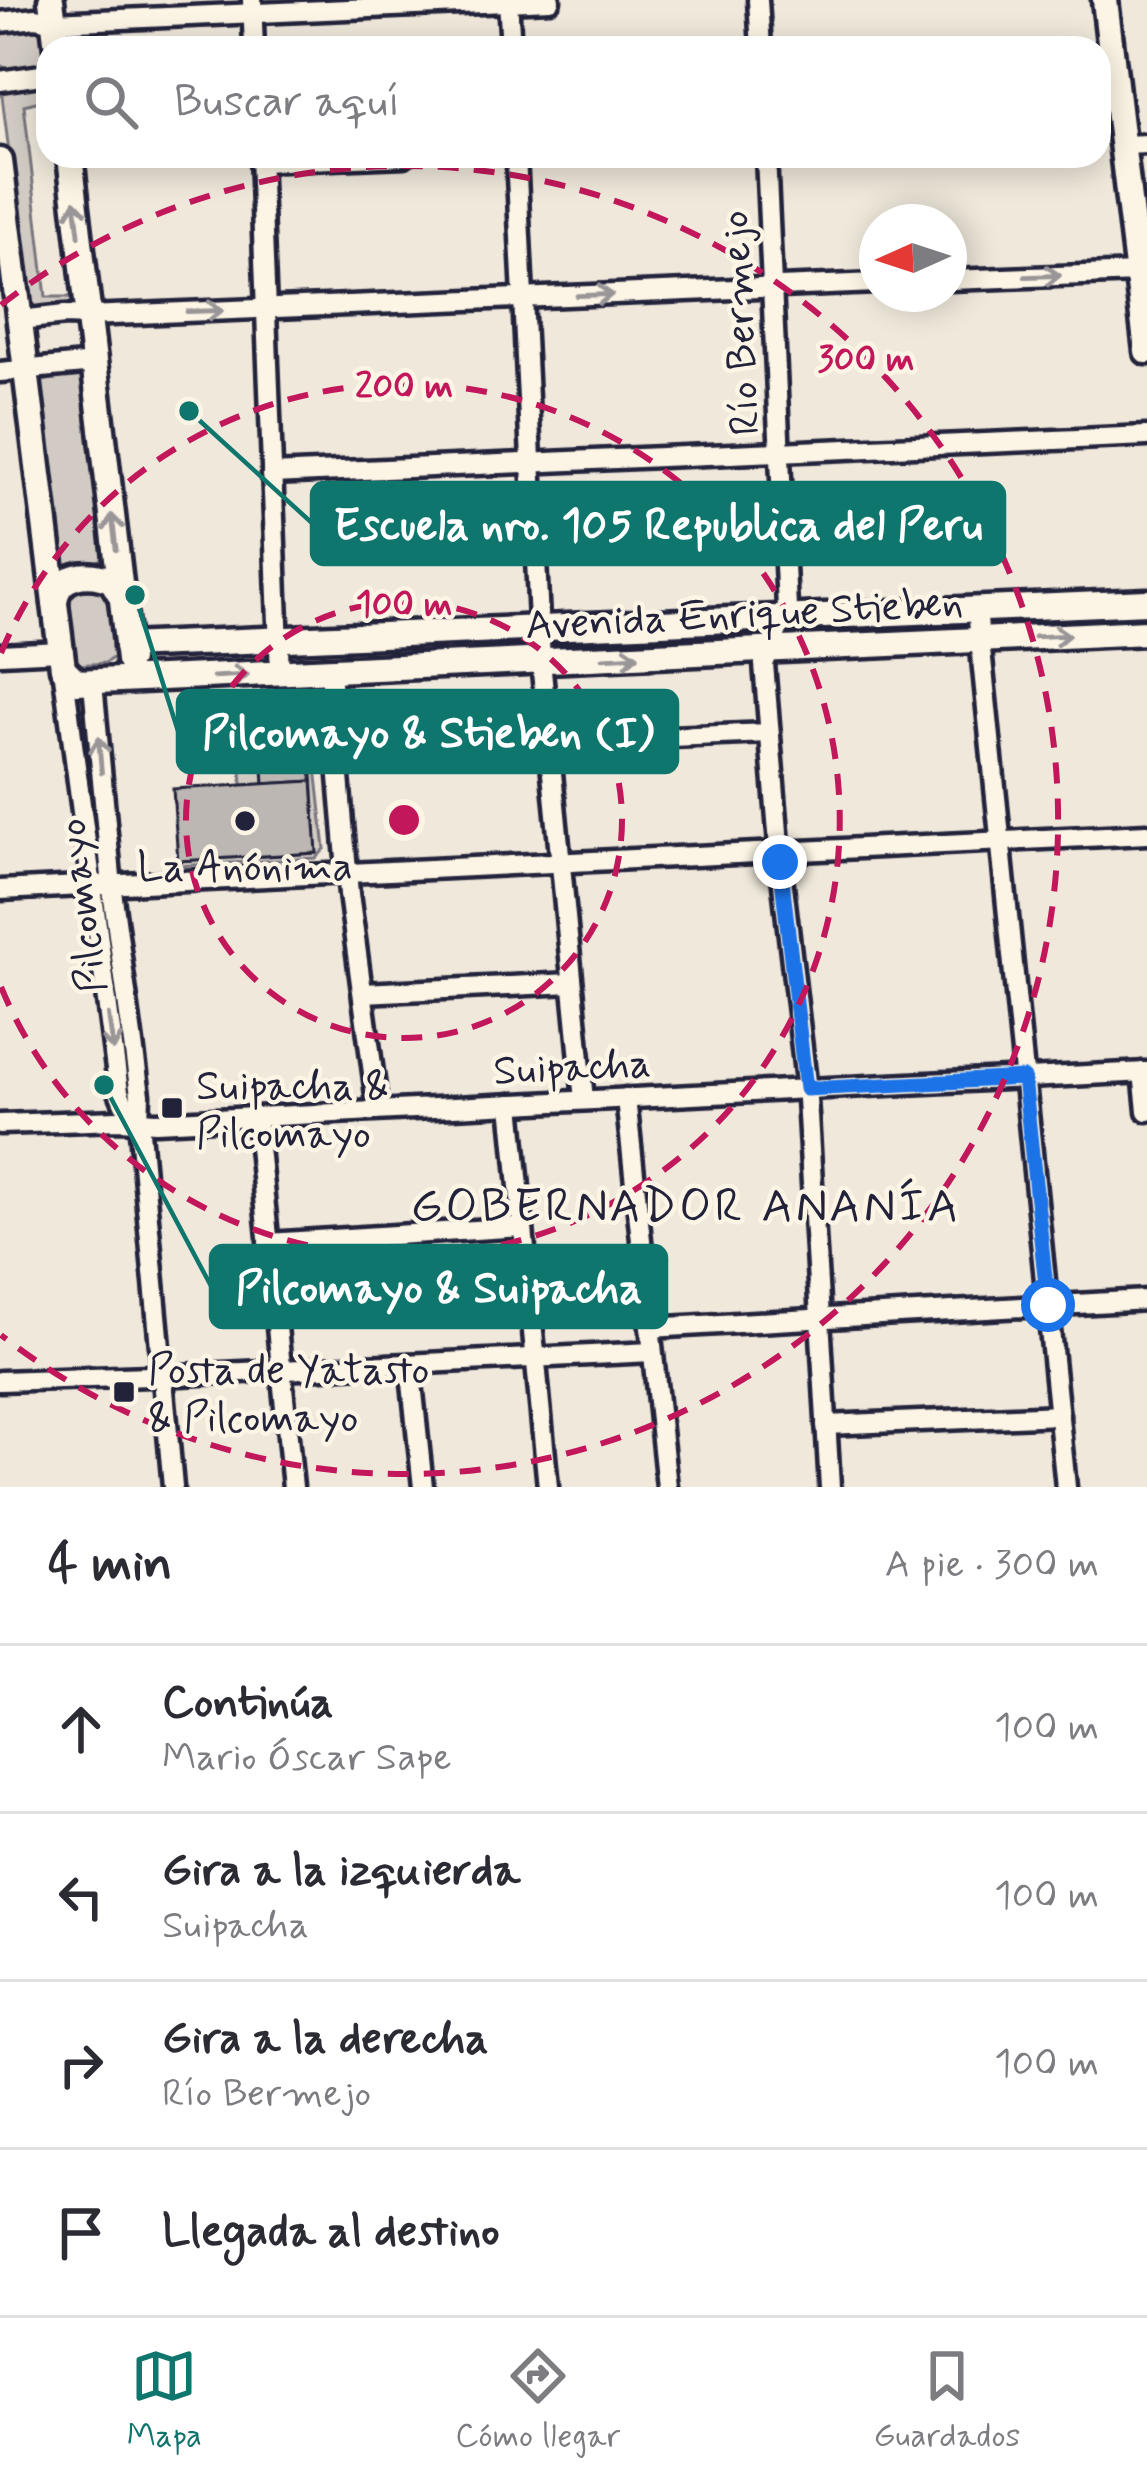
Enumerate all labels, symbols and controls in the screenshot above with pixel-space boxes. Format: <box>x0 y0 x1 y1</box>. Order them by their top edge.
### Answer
search box <box>36 36 1111 168</box>
icon: search <box>78 69 144 135</box>
text: Buscar aquí <box>174 73 400 132</box>
one-way arrow <box>65 199 87 238</box>
north arrow <box>859 204 967 312</box>
street label: Río Bermejo <box>708 209 775 437</box>
one-way arrow <box>1023 265 1062 288</box>
one-way arrow <box>575 283 614 306</box>
one-way arrow <box>185 299 224 322</box>
text: 300 m <box>818 337 914 384</box>
text: 200 m <box>355 364 453 411</box>
callout: Escuela nro. 105 Republica del Peru <box>312 483 1004 564</box>
text: Escuela nro. 105 Republica del Peru <box>333 497 983 556</box>
one-way arrow <box>102 513 124 552</box>
street label: Avenida Enrique Stieben <box>524 577 964 654</box>
text: 100 m <box>356 582 452 629</box>
one-way arrow <box>1032 624 1071 647</box>
one-way arrow <box>601 645 640 668</box>
one-way arrow <box>211 664 250 687</box>
callout: Pilcomayo & Stieben (I) <box>178 691 677 772</box>
text: Pilcomayo & Stieben (I) <box>202 705 654 764</box>
one-way arrow <box>88 736 111 775</box>
centre of rings <box>383 799 425 841</box>
marker: La Anónima <box>232 808 258 834</box>
street label: Pilcomayo <box>46 815 121 996</box>
route end <box>753 835 807 889</box>
place label: La Anónima <box>137 841 353 896</box>
one-way arrow <box>100 1013 123 1052</box>
street label: Suipacha <box>492 1037 652 1100</box>
place label: Suipacha & Pilcomayo <box>196 1060 389 1163</box>
marker: Suipacha & Pilcomayo <box>159 1095 185 1121</box>
district label: GOBERNADOR ANANÍA <box>411 1176 961 1239</box>
callout: Pilcomayo & Suipacha <box>211 1246 666 1327</box>
text: Pilcomayo & Suipacha <box>236 1260 642 1319</box>
route start <box>1021 1278 1075 1332</box>
place label: Posta de Yatasto & Pilcomayo <box>148 1344 430 1447</box>
marker: Posta de Yatasto & Pilcomayo <box>111 1379 137 1405</box>
text: 4 min <box>48 1532 172 1598</box>
text: A pie · 300 m <box>885 1540 1099 1591</box>
text: Continúa <box>162 1674 333 1733</box>
icon: ahead <box>48 1696 114 1762</box>
text: 100 m <box>994 1703 1099 1754</box>
text: Mario Óscar Sape <box>162 1733 452 1784</box>
text: Gira a la izquierda <box>162 1842 520 1901</box>
icon: left <box>48 1864 114 1930</box>
text: 100 m <box>994 1871 1099 1922</box>
text: Suipacha <box>162 1901 309 1952</box>
text: Gira a la derecha <box>162 2010 488 2069</box>
icon: right <box>48 2032 114 2098</box>
text: 100 m <box>994 2039 1099 2090</box>
text: Río Bermejo <box>162 2069 371 2120</box>
icon: arrive <box>48 2200 114 2266</box>
text: Llegada al destino <box>162 2203 499 2262</box>
tab: Mapa <box>127 2343 202 2459</box>
tab: Cómo llegar <box>455 2343 620 2459</box>
tab: Guardados <box>874 2343 1020 2459</box>

